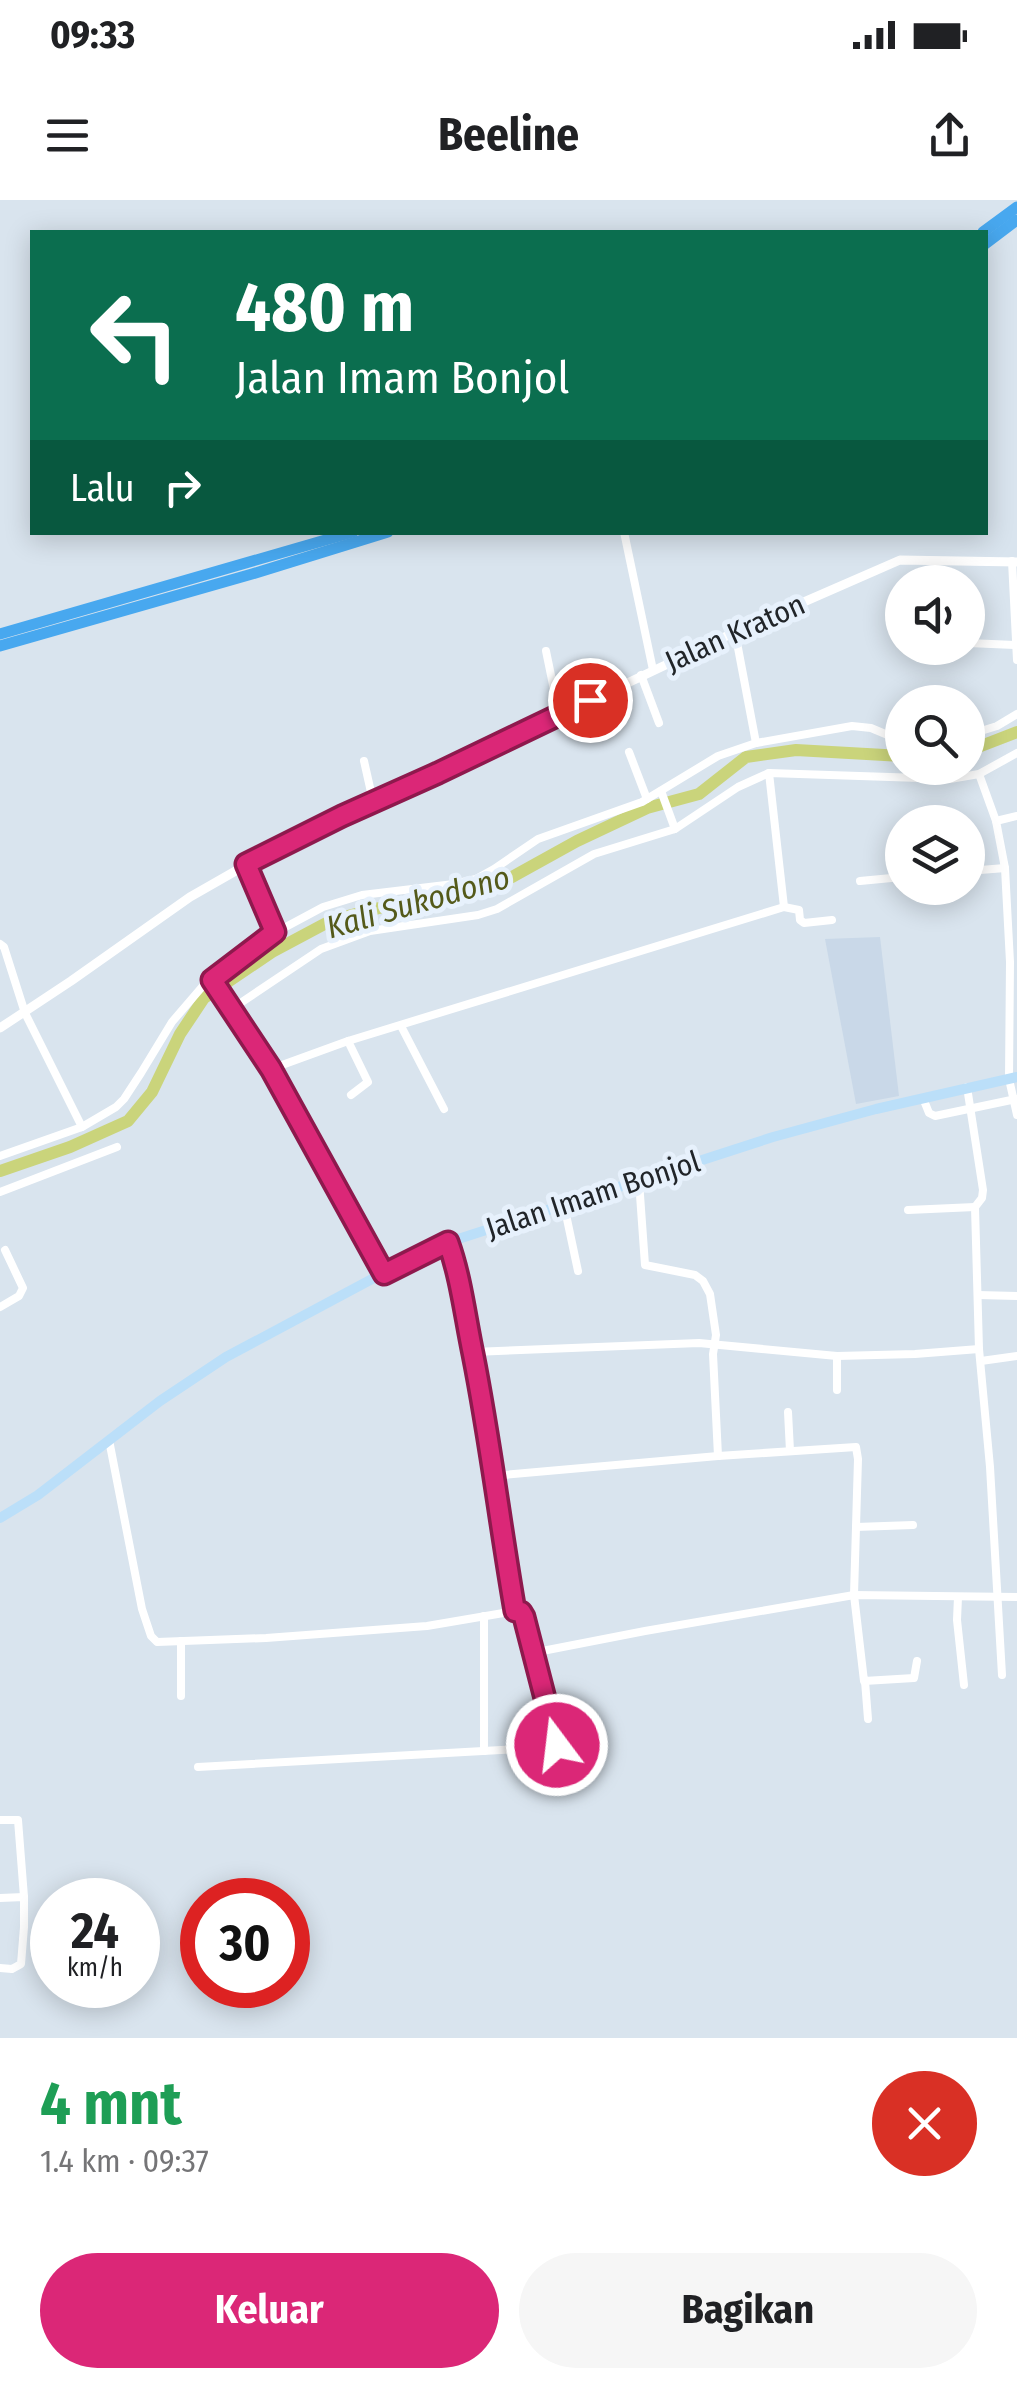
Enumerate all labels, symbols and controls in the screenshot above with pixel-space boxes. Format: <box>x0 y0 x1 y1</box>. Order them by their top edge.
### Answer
text: 09:33 <box>50 12 135 58</box>
icon: menu <box>40 108 95 163</box>
text: Beeline <box>438 108 579 162</box>
icon: share <box>922 108 977 163</box>
text: 480 m <box>235 266 414 350</box>
icon: left <box>70 270 200 400</box>
text: Jalan Imam Bonjol <box>235 351 569 405</box>
icon: right <box>155 460 210 515</box>
text: Lalu <box>70 465 135 511</box>
map controls <box>885 565 985 905</box>
button: sound <box>885 565 985 665</box>
street label: Jalan Kraton <box>660 586 810 680</box>
pin <box>548 658 633 743</box>
icon: arrive <box>563 673 618 728</box>
button: search <box>885 685 985 785</box>
button: layers <box>885 805 985 905</box>
water label: Kali Sukodono <box>322 858 514 946</box>
street label: Jalan Imam Bonjol <box>481 1143 705 1247</box>
position arrow <box>505 1693 609 1797</box>
speed limit sign: 30 <box>180 1878 310 2008</box>
text: 24 <box>71 1901 119 1961</box>
text: km/h <box>67 1953 123 1983</box>
text: 4 mnt <box>40 2068 182 2140</box>
button: close <box>872 2071 977 2176</box>
text: 1.4 km · 09:37 <box>40 2142 209 2180</box>
button: Keluar <box>40 2253 499 2368</box>
button: Bagikan <box>519 2253 977 2368</box>

